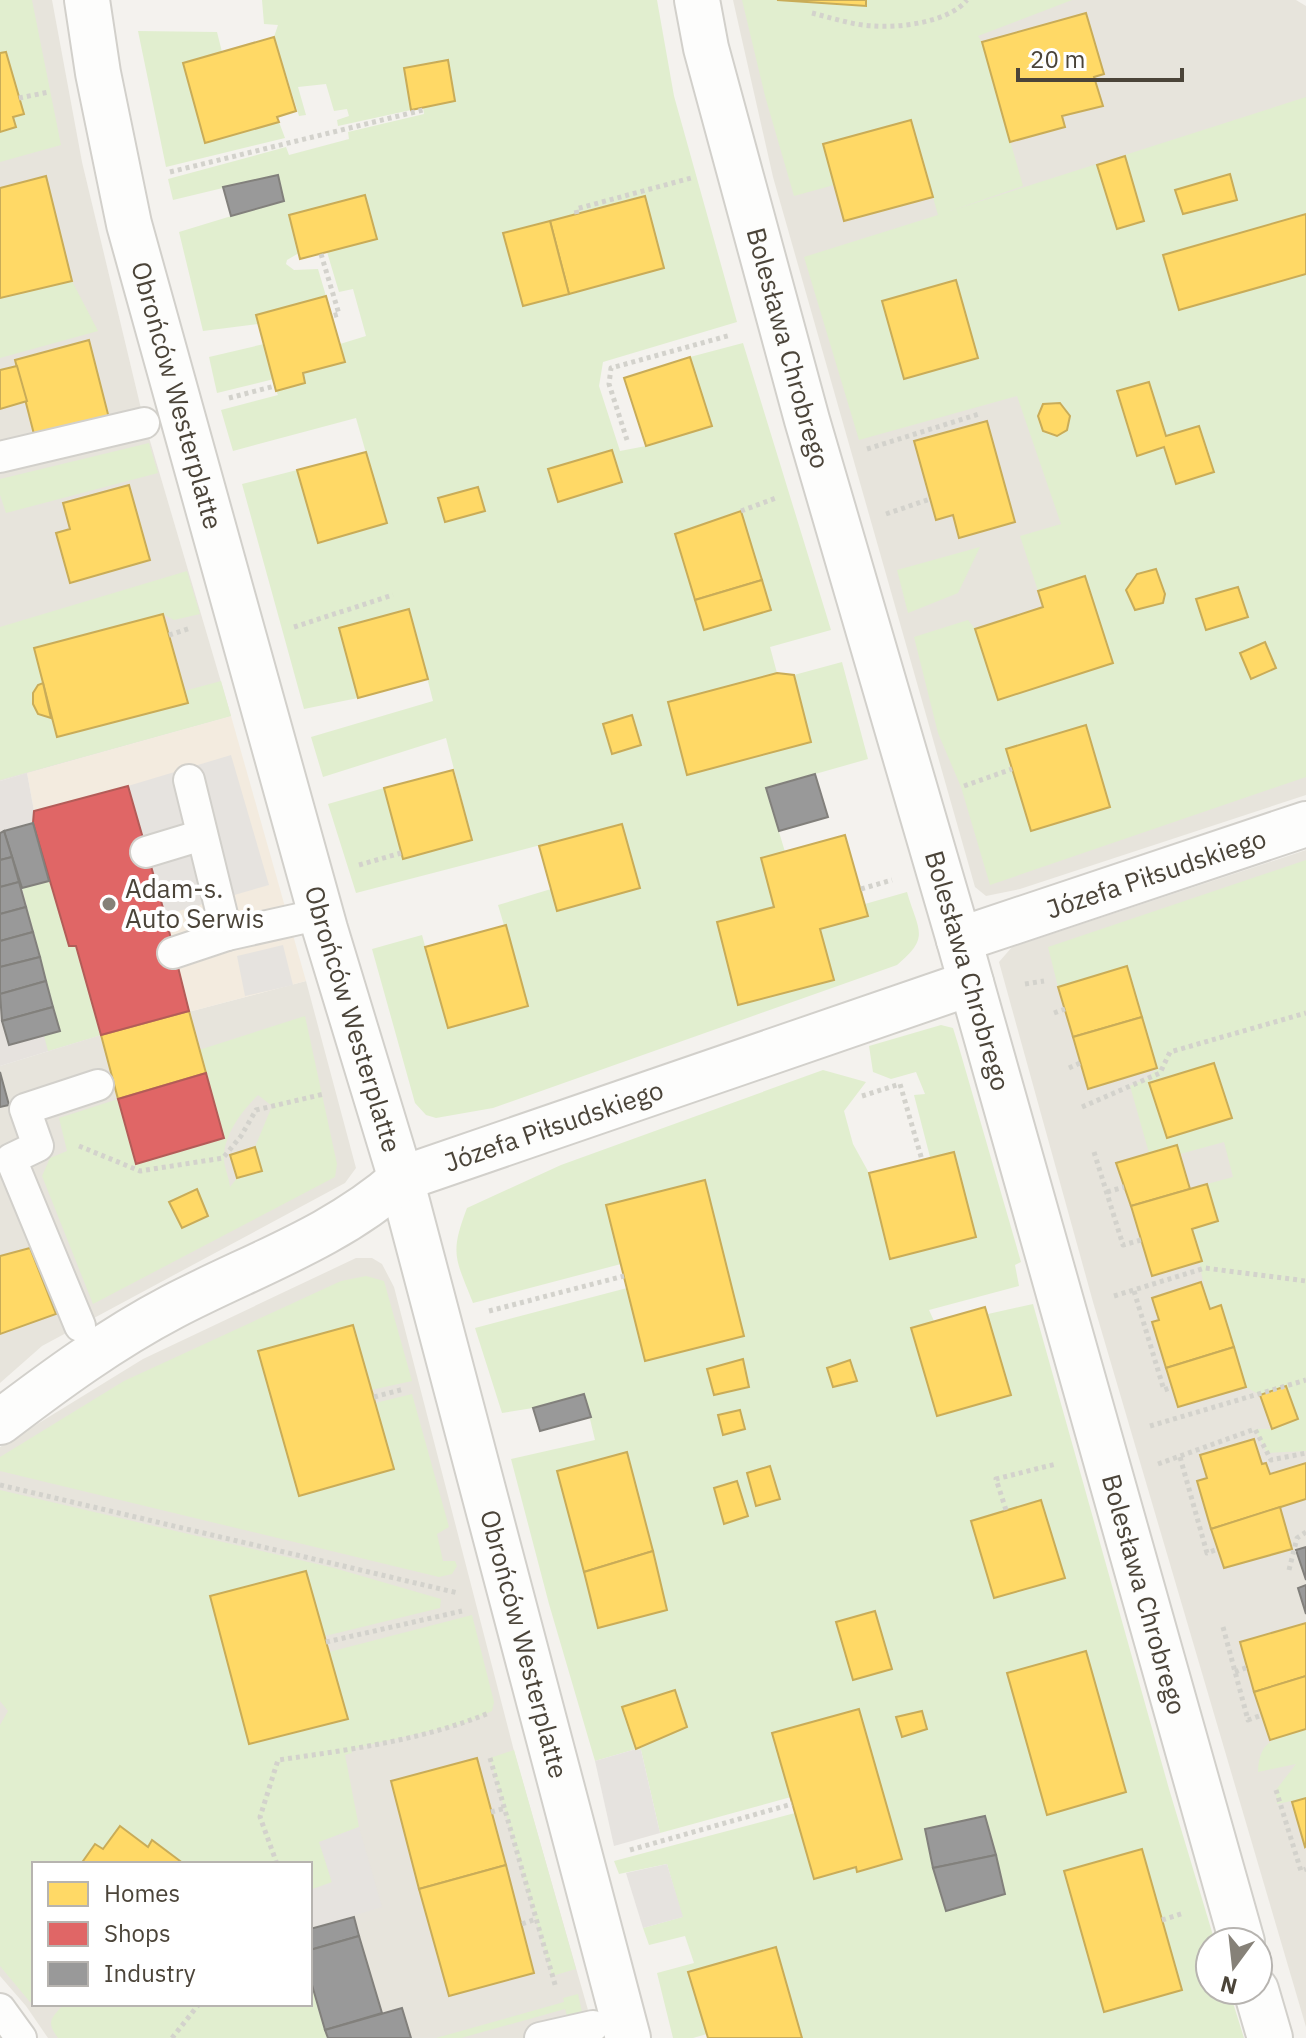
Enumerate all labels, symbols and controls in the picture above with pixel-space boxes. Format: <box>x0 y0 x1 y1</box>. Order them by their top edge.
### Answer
scale bar <box>1018 32 1182 82</box>
text: 20 m <box>1030 43 1085 75</box>
street label: Bolesława Chrobrego <box>740 224 838 472</box>
street label: Obrońców Westerplatte <box>124 258 231 533</box>
street label: Józefa Piłsudskiego <box>1042 821 1270 926</box>
street label: Bolesława Chrobrego <box>918 846 1019 1095</box>
place label: Adam-s. Auto Serwis <box>125 871 264 935</box>
street label: Obrońców Westerplatte <box>298 882 410 1156</box>
marker: Adam-s. Auto Serwis <box>100 895 118 913</box>
street label: Józefa Piłsudskiego <box>439 1072 668 1179</box>
street label: Bolesława Chrobrego <box>1095 1470 1195 1718</box>
street label: Obrońców Westerplatte <box>473 1506 577 1782</box>
legend <box>32 1862 312 2006</box>
text: Homes <box>104 1877 180 1909</box>
text: Shops <box>104 1917 171 1949</box>
north arrow <box>1194 1926 1274 2006</box>
text: Industry <box>104 1957 196 1989</box>
text: N <box>1217 1970 1240 2002</box>

